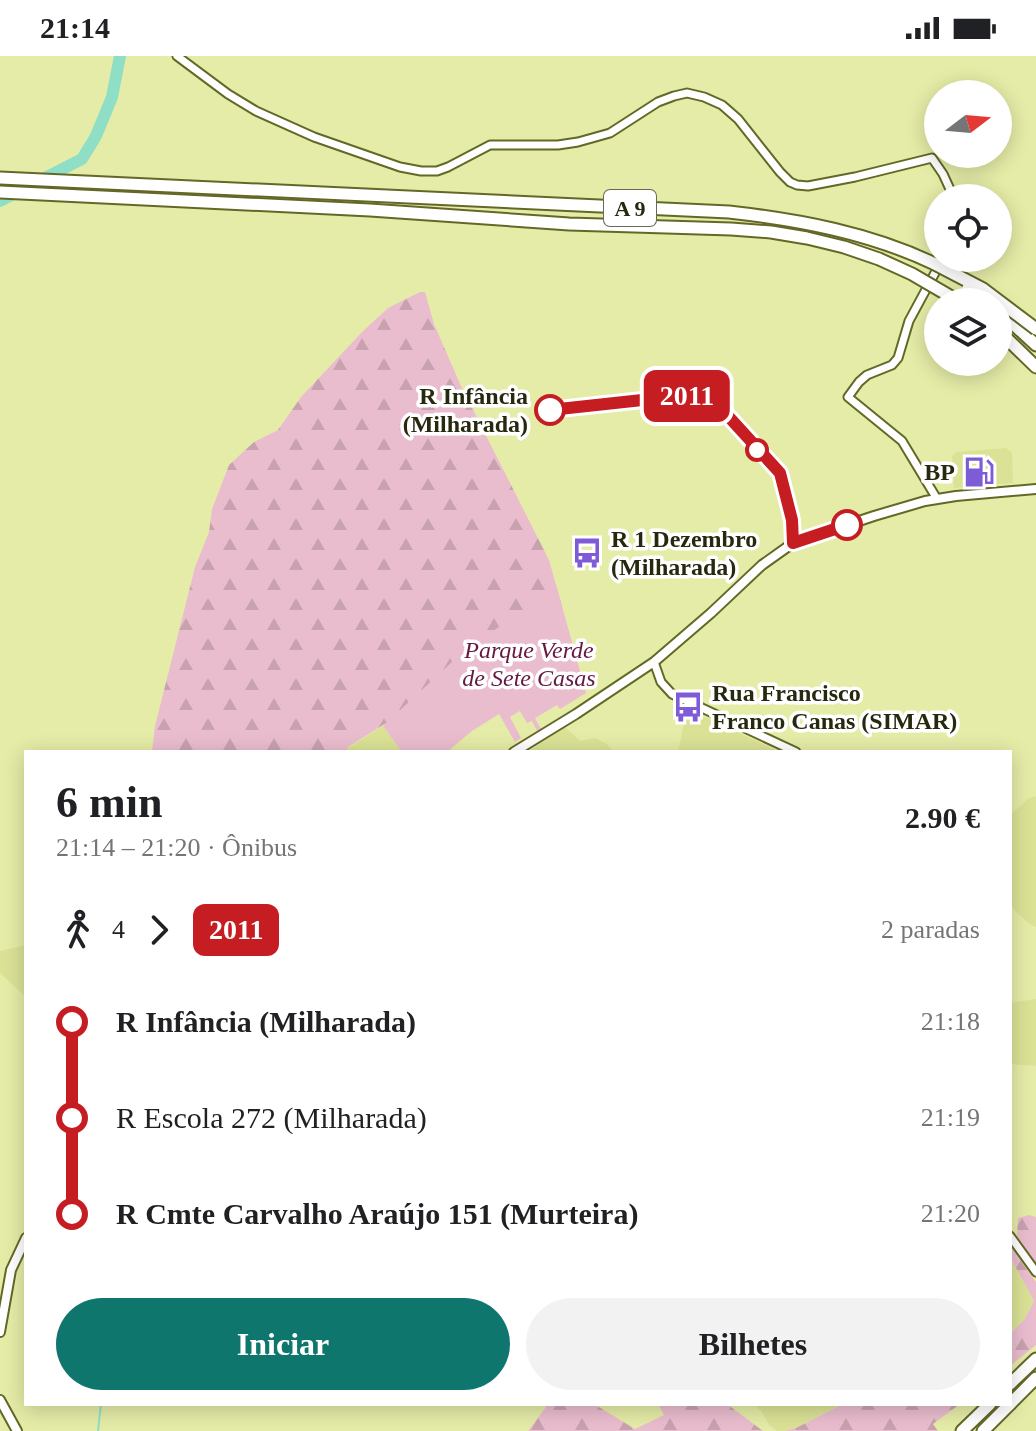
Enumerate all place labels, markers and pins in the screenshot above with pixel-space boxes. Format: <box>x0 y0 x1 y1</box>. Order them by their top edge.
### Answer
place label: R Infância (Milharada) <box>403 383 528 437</box>
marker: R Infância (Milharada) <box>535 395 565 425</box>
unlabelled marker <box>746 439 768 461</box>
fuel station icon: BP <box>962 455 996 489</box>
place label: BP <box>924 459 955 485</box>
unlabelled marker <box>832 510 862 540</box>
place label: R 1 Dezembro (Milharada) <box>611 526 757 580</box>
bus stop icon: R 1 Dezembro (Milharada) <box>570 536 604 570</box>
place label: Rua Francisco Franco Canas (SIMAR) <box>712 680 957 734</box>
bus stop icon: Rua Francisco Franco Canas (SIMAR) <box>671 690 705 724</box>

